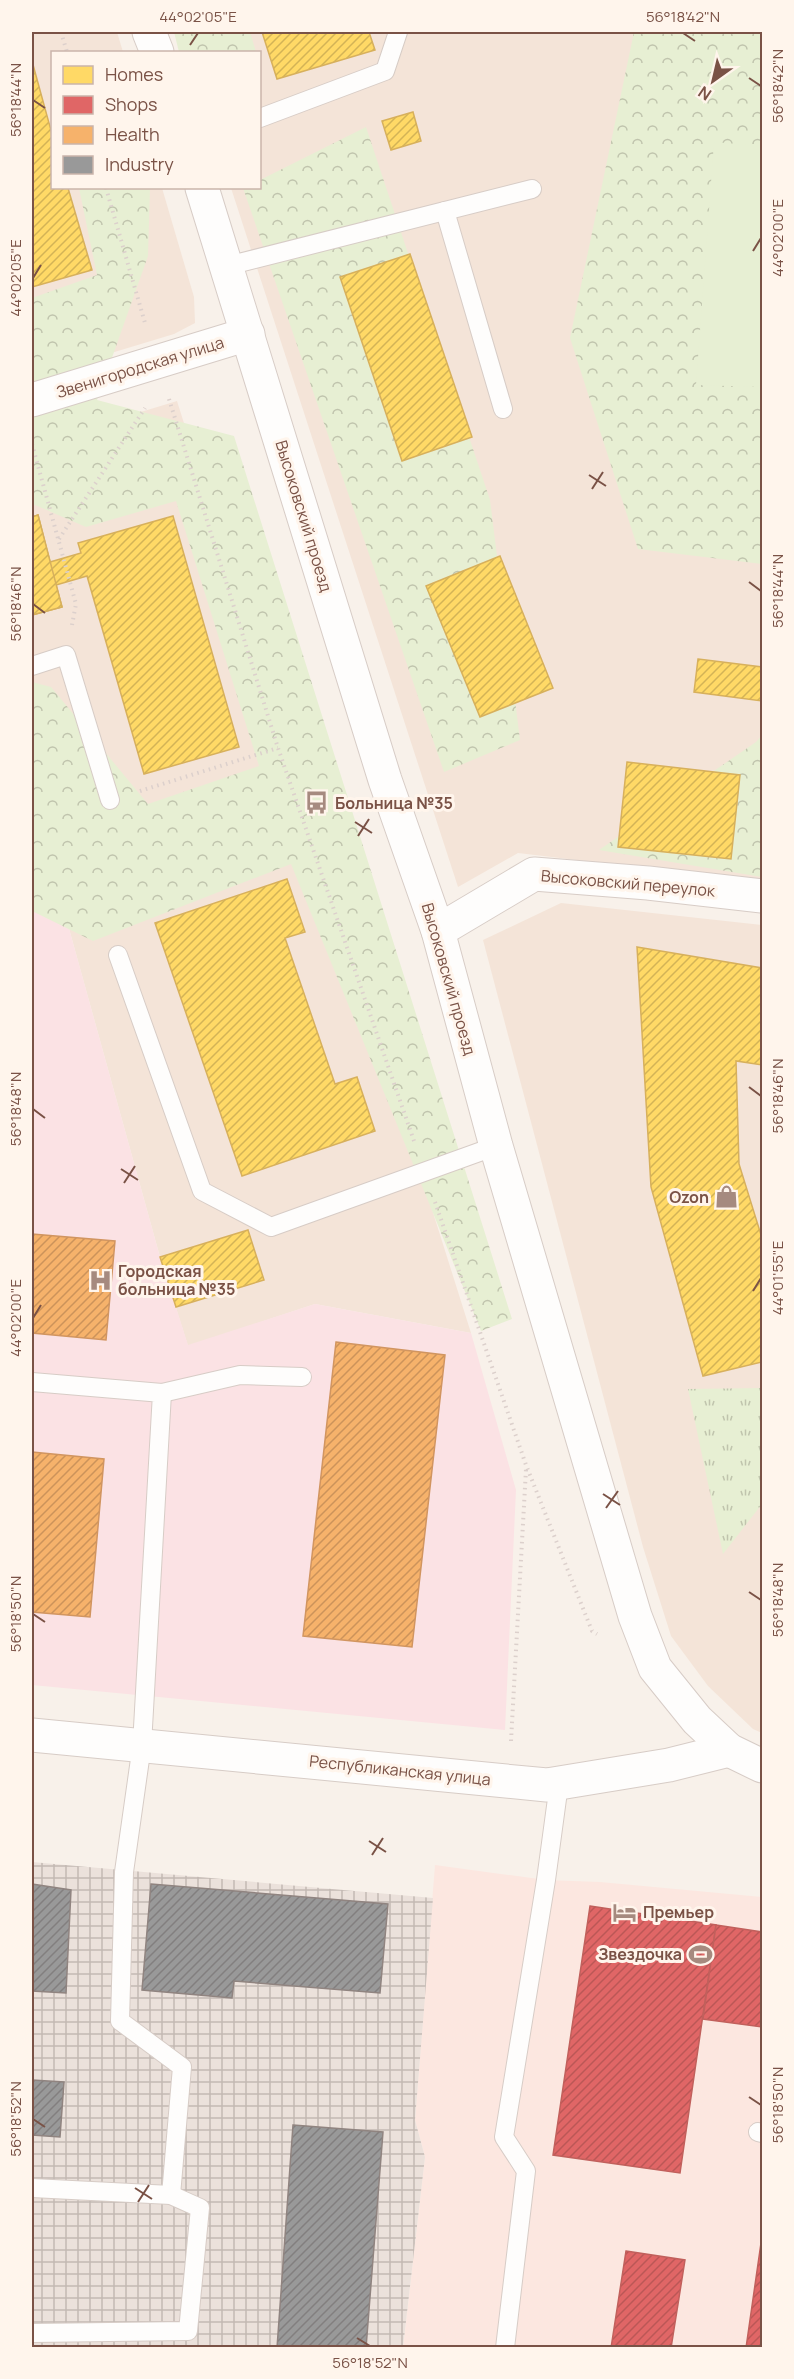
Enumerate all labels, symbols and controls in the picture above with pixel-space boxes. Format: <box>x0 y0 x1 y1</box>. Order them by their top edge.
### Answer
text: 44°02'05"E <box>159 6 237 27</box>
text: 56°18'42"N <box>646 6 720 27</box>
text: 56°18'42"N <box>767 49 788 123</box>
legend <box>51 51 261 189</box>
north arrow <box>683 51 743 111</box>
text: Homes <box>105 62 163 86</box>
text: 56°18'44"N <box>5 63 26 137</box>
text: N <box>694 81 716 106</box>
text: Shops <box>105 92 157 116</box>
text: Health <box>105 122 160 146</box>
text: Industry <box>105 152 174 176</box>
text: 44°02'00"E <box>767 199 788 277</box>
text: 44°02'05"E <box>5 239 26 317</box>
street label: Звенигородская улица <box>53 331 227 403</box>
street label: Высоковский проезд <box>270 438 338 595</box>
text: 56°18'44"N <box>767 554 788 628</box>
text: 56°18'46"N <box>5 567 26 641</box>
bus stop icon: Больница №35 <box>304 790 330 816</box>
place label: Больница №35 <box>335 792 453 814</box>
street label: Высоковский переулок <box>540 864 717 902</box>
street label: Высоковский проезд <box>417 900 481 1058</box>
text: 56°18'46"N <box>767 1059 788 1133</box>
text: 56°18'48"N <box>5 1072 26 1146</box>
shop icon: Ozon <box>714 1184 740 1210</box>
place label: Ozon <box>669 1186 709 1208</box>
text: 44°01'55"E <box>767 1241 788 1315</box>
place label: Городская больница №35 <box>118 1260 235 1300</box>
hospital icon: Городская больница №35 <box>87 1267 113 1293</box>
text: 44°02'00"E <box>5 1279 26 1357</box>
text: 56°18'48"N <box>767 1563 788 1637</box>
text: 56°18'50"N <box>5 1576 26 1652</box>
street label: Республиканская улица <box>308 1750 492 1790</box>
hotel icon: Премьер <box>612 1899 638 1925</box>
place label: Премьер <box>643 1901 714 1923</box>
sports icon: Звездочка <box>687 1941 713 1967</box>
place label: Звездочка <box>598 1943 682 1965</box>
text: 56°18'50"N <box>767 2067 788 2143</box>
text: 56°18'52"N <box>5 2081 26 2157</box>
text: 56°18'52"N <box>332 2352 408 2373</box>

